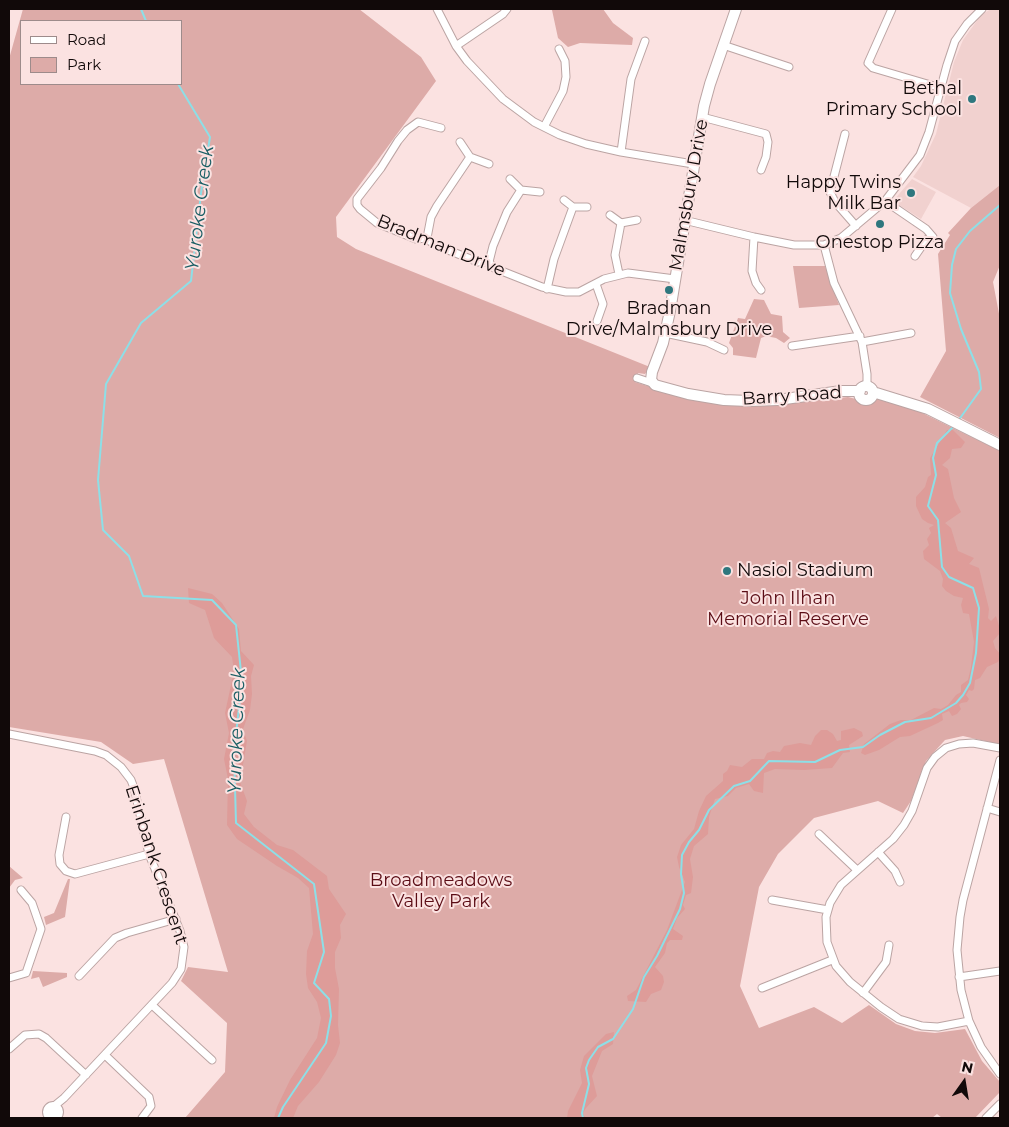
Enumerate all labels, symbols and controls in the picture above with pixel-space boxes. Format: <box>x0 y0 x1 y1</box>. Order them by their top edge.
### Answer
legend <box>20 20 182 85</box>
text: Road <box>67 30 106 49</box>
text: Park <box>67 55 101 74</box>
place label: Bethal Primary School <box>826 78 962 120</box>
marker: Bethal Primary School <box>966 93 978 105</box>
street label: Malmsbury Drive <box>665 118 713 272</box>
water label: Yuroke Creek <box>181 144 219 272</box>
place label: Happy Twins Milk Bar <box>786 172 901 214</box>
marker: Happy Twins Milk Bar <box>905 187 917 199</box>
street label: Bradman Drive <box>374 210 508 282</box>
marker: Onestop Pizza <box>874 218 886 230</box>
place label: Onestop Pizza <box>816 232 944 254</box>
marker: Bradman Drive/Malmsbury Drive <box>663 284 675 296</box>
place label: Bradman Drive/Malmsbury Drive <box>566 298 772 340</box>
street label: Barry Road <box>741 382 843 410</box>
place label: Nasiol Stadium <box>737 560 874 582</box>
marker: Nasiol Stadium <box>721 565 733 577</box>
park label: John Ilhan Memorial Reserve <box>707 588 869 630</box>
water label: Yuroke Creek <box>223 667 251 795</box>
street label: Erinbank Crescent <box>120 783 192 947</box>
park label: Broadmeadows Valley Park <box>370 870 512 912</box>
north arrow <box>939 1057 989 1107</box>
text: N <box>960 1057 975 1077</box>

